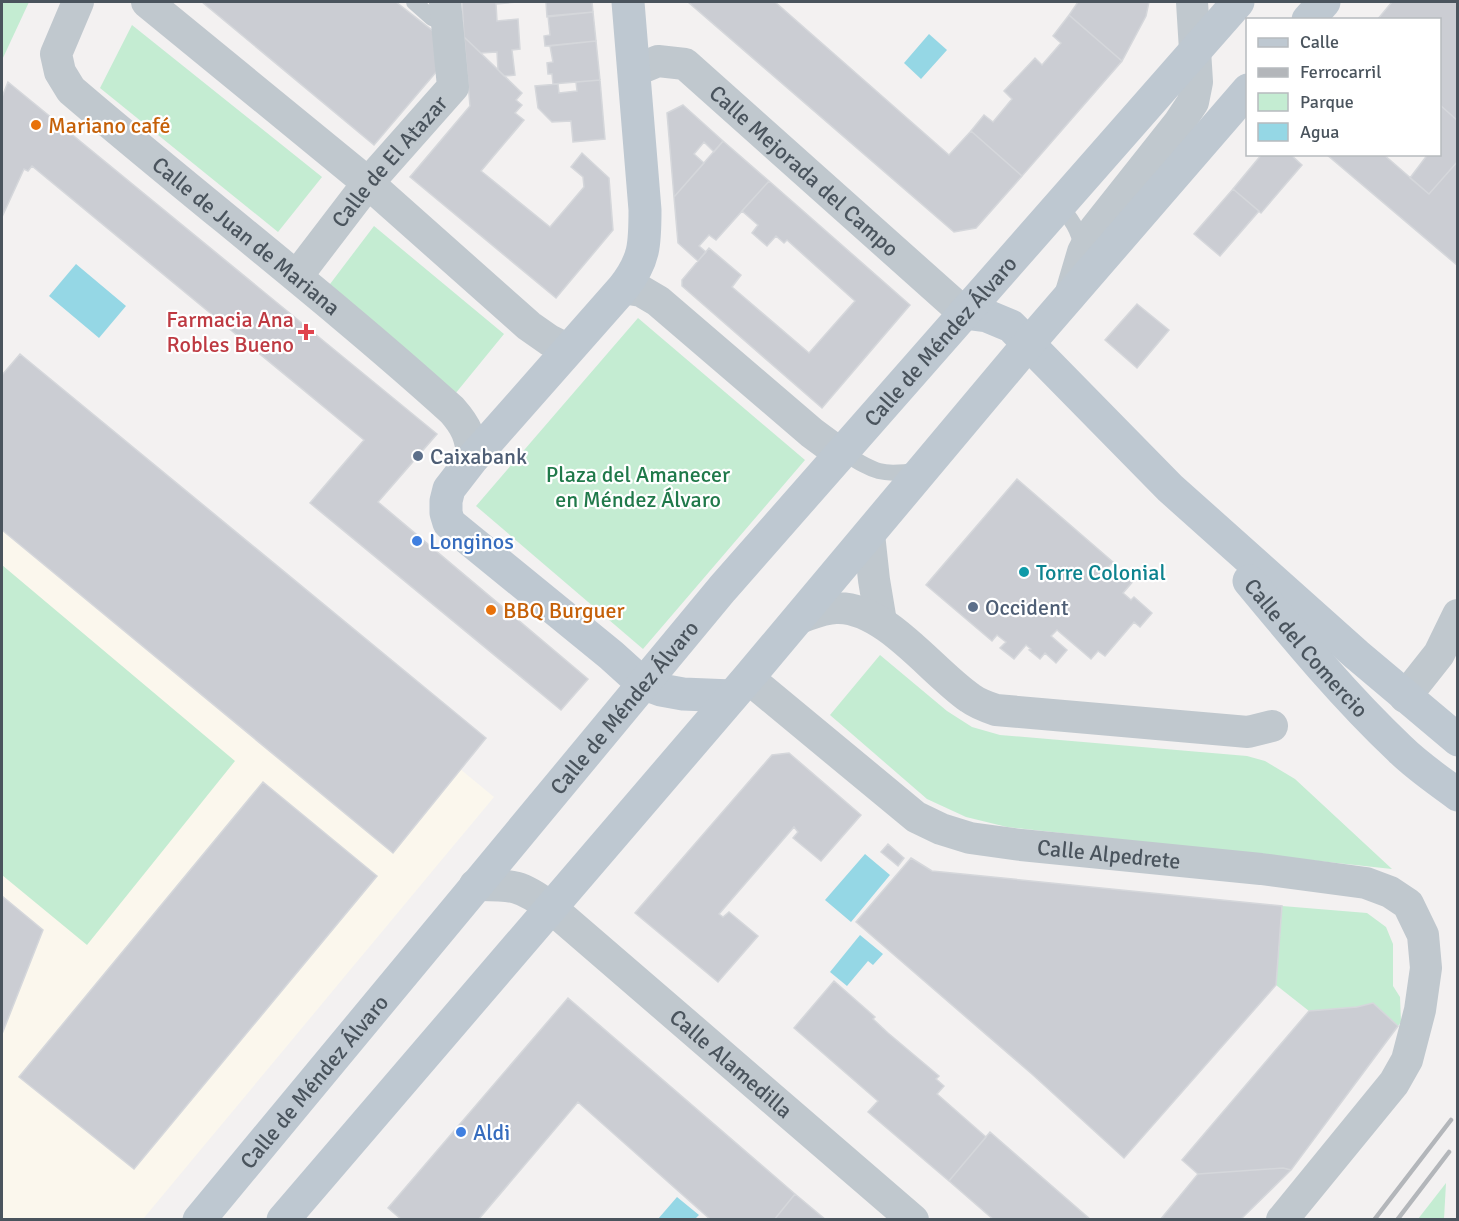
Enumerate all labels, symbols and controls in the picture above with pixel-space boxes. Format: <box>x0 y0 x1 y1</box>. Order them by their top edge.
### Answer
legend <box>1246 18 1441 156</box>
text: Calle <box>1300 31 1339 53</box>
text: Ferrocarril <box>1300 61 1381 83</box>
street label: Calle Mejorada del Campo <box>704 79 905 262</box>
street label: Calle de El Atazar <box>326 90 453 233</box>
text: Parque <box>1300 91 1354 113</box>
place label: Mariano café <box>48 112 171 139</box>
marker: Mariano café <box>29 118 43 132</box>
text: Agua <box>1300 121 1339 143</box>
street label: Calle de Juan de Mariana <box>147 151 346 321</box>
street label: Calle de Méndez Álvaro <box>858 250 1022 432</box>
place label: Farmacia Ana Robles Bueno <box>166 306 294 358</box>
marker: Farmacia Ana Robles Bueno <box>299 325 313 339</box>
place label: Caixabank <box>430 443 527 470</box>
marker: Caixabank <box>411 449 425 463</box>
park label: Plaza del Amanecer en Méndez Álvaro <box>546 461 730 513</box>
place label: Longinos <box>429 528 514 555</box>
marker: Longinos <box>410 534 424 548</box>
place label: Torre Colonial <box>1036 559 1166 586</box>
marker: Torre Colonial <box>1017 565 1031 579</box>
street label: Calle del Comercio <box>1239 573 1374 723</box>
place label: Occident <box>985 594 1069 621</box>
place label: BBQ Burguer <box>503 597 625 624</box>
marker: Occident <box>966 600 980 614</box>
marker: BBQ Burguer <box>484 603 498 617</box>
street label: Calle de Méndez Álvaro <box>544 615 704 800</box>
street label: Calle Alpedrete <box>1036 833 1182 874</box>
street label: Calle de Méndez Álvaro <box>234 989 394 1174</box>
street label: Calle Alamedilla <box>664 1003 798 1124</box>
place label: Aldi <box>473 1119 510 1146</box>
marker: Aldi <box>454 1125 468 1139</box>

